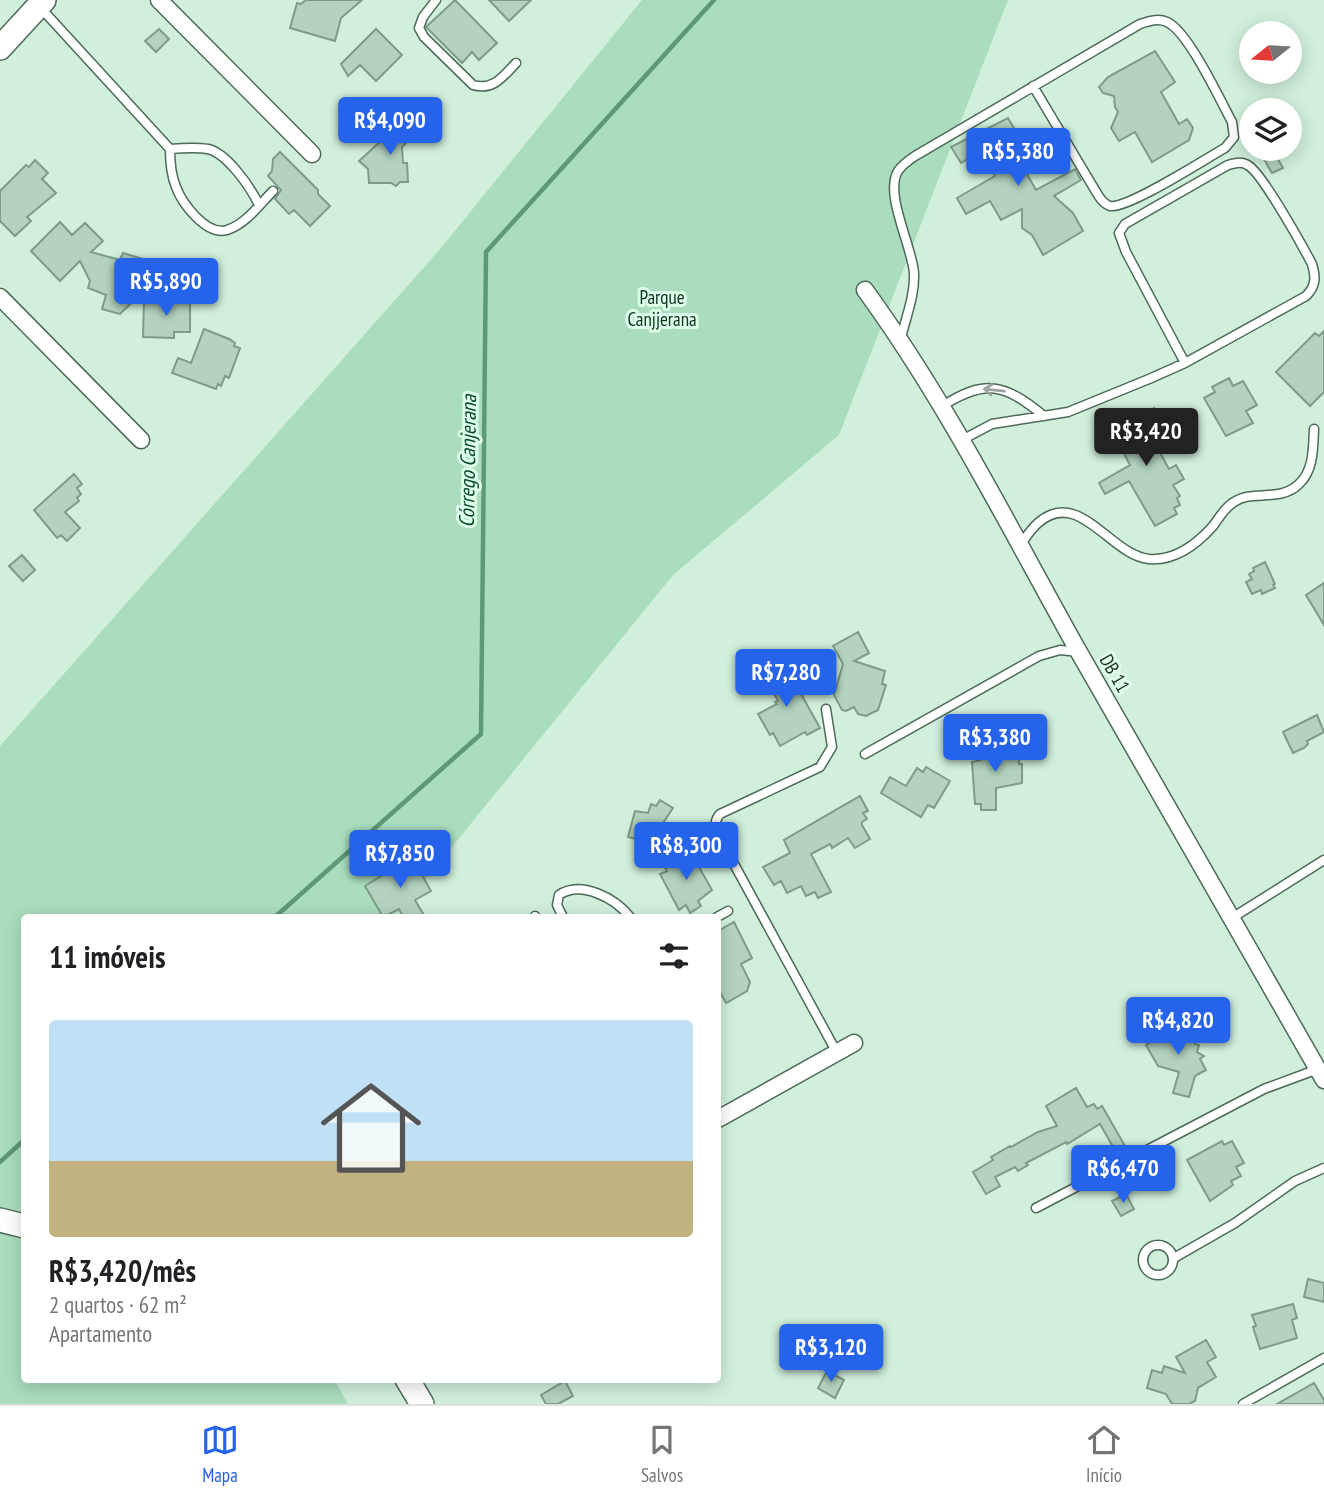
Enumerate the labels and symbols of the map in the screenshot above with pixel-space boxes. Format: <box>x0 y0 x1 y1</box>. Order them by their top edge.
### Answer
north arrow <box>1239 21 1302 84</box>
pin: R$4,090 <box>325 97 455 157</box>
pin: R$5,380 <box>953 128 1083 188</box>
pin: R$5,890 <box>101 258 231 318</box>
park label: Parque Canjjerana <box>627 285 697 331</box>
one-way arrow <box>983 383 1006 396</box>
water label: Córrego Canjerana <box>453 393 482 528</box>
pin: R$3,420 <box>1081 408 1211 468</box>
pin: R$7,280 <box>721 650 851 709</box>
street label: DB 11 <box>1095 650 1135 696</box>
pin: R$3,380 <box>930 714 1060 774</box>
pin: R$8,300 <box>621 822 751 882</box>
pin: R$7,850 <box>335 830 465 890</box>
pin: R$4,820 <box>1113 998 1243 1057</box>
pin: R$6,470 <box>1058 1146 1188 1205</box>
pin: R$3,120 <box>766 1324 896 1384</box>

